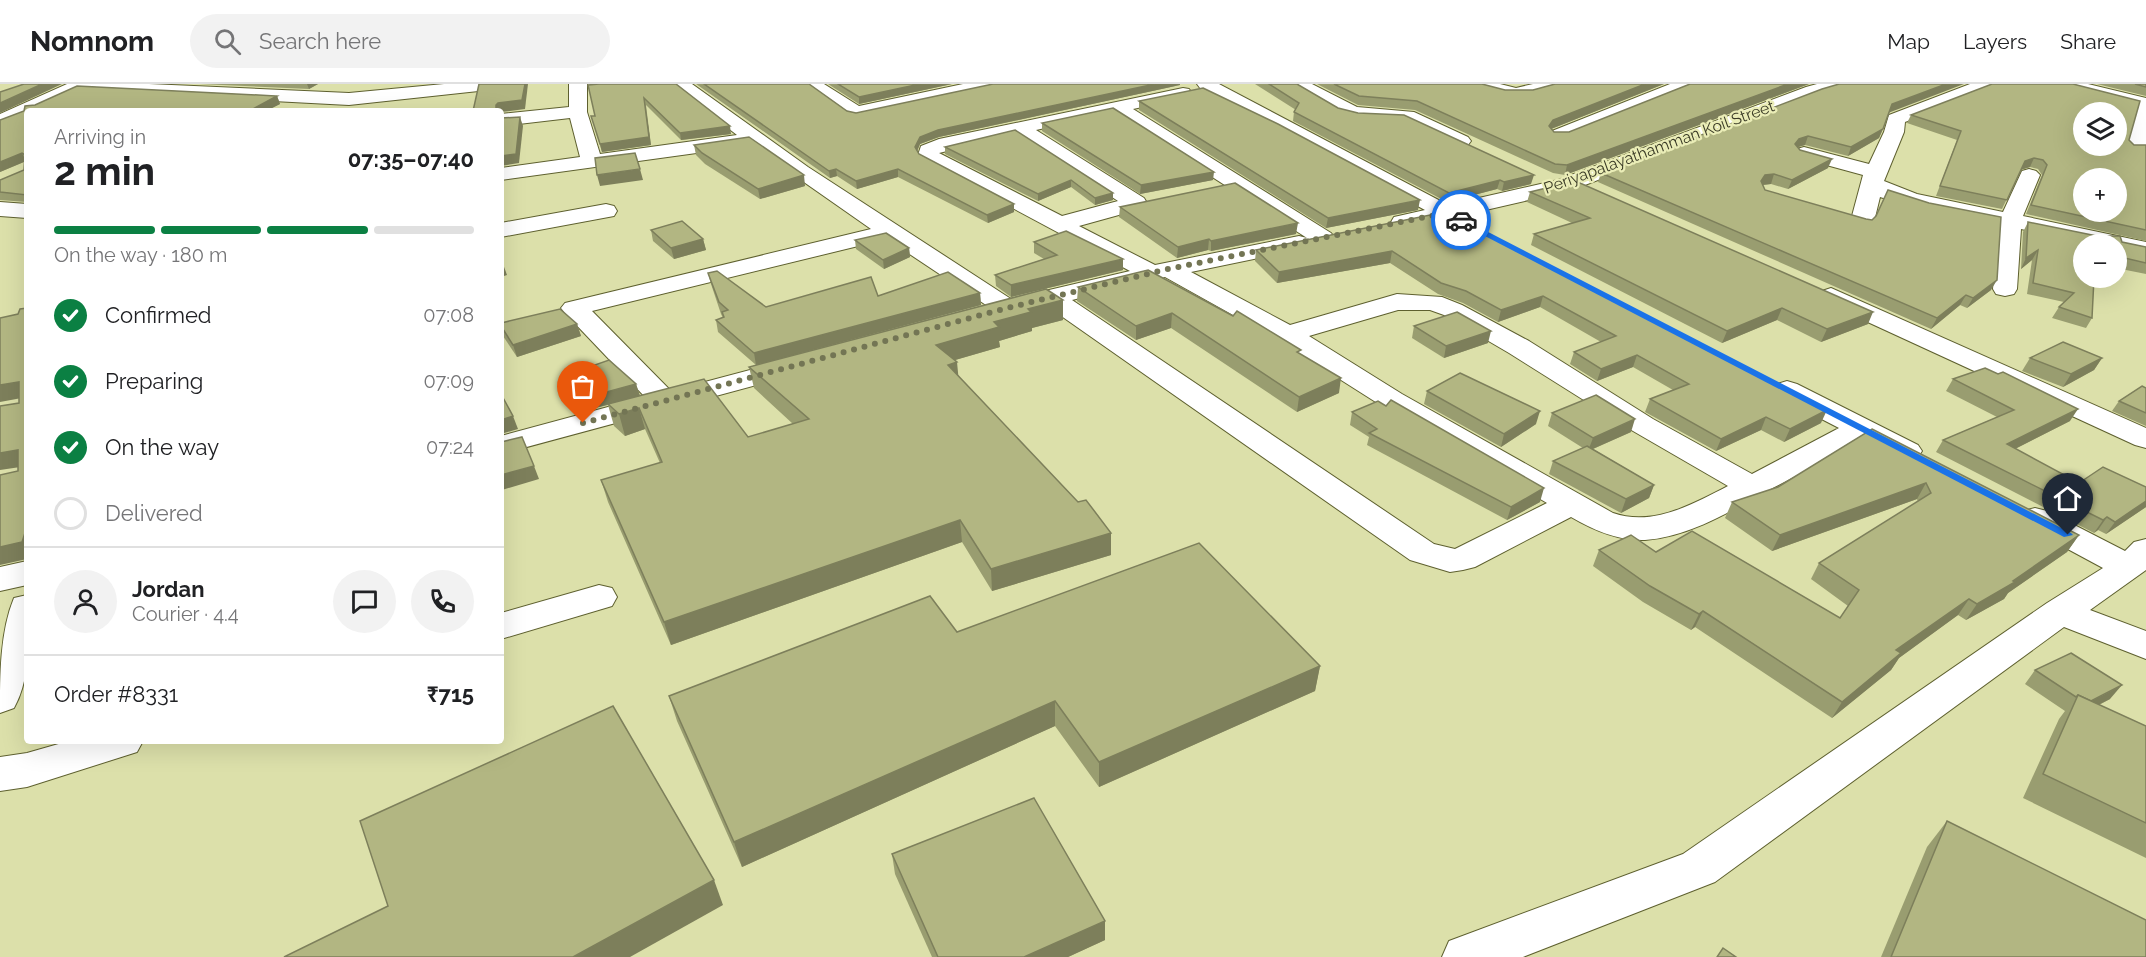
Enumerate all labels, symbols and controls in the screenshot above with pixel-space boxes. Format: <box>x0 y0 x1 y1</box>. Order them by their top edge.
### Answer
search box <box>190 14 610 68</box>
text: Nomnom <box>30 25 154 58</box>
icon: search <box>211 25 244 58</box>
text: Search here <box>259 28 381 54</box>
text: Map <box>1887 29 1930 54</box>
text: Layers <box>1963 29 2027 54</box>
text: Share <box>2060 29 2116 54</box>
street label: Periyapalayathamman Koil Street <box>1541 96 1778 198</box>
map controls <box>2073 102 2127 288</box>
button: layers <box>2073 102 2127 156</box>
text: Arriving in <box>54 125 146 149</box>
text: 07:35–07:40 <box>348 146 474 172</box>
text: 2 min <box>54 148 155 194</box>
button: + <box>2073 168 2127 222</box>
courier <box>1431 190 1491 250</box>
icon: car <box>1445 204 1478 237</box>
button: − <box>2073 234 2127 288</box>
text: On the way · 180 m <box>54 243 227 267</box>
icon: check <box>54 299 87 332</box>
text: Confirmed <box>105 302 212 328</box>
text: 07:08 <box>423 303 474 327</box>
pin <box>557 361 608 423</box>
icon: check <box>54 365 87 398</box>
text: Preparing <box>105 368 203 394</box>
text: 07:09 <box>423 369 474 393</box>
icon: bag <box>566 370 599 403</box>
icon: check <box>54 431 87 464</box>
text: On the way <box>105 434 219 460</box>
text: 07:24 <box>426 435 474 459</box>
pin <box>2042 473 2093 535</box>
icon: home <box>2051 482 2084 515</box>
text: Delivered <box>105 500 203 526</box>
button: person <box>54 570 117 633</box>
button: chat <box>333 570 396 633</box>
button: phone <box>411 570 474 633</box>
text: Jordan <box>132 576 204 602</box>
text: Courier · 4.4 <box>132 602 239 626</box>
text: Order #8331 <box>54 681 178 707</box>
text: ₹715 <box>427 681 474 707</box>

